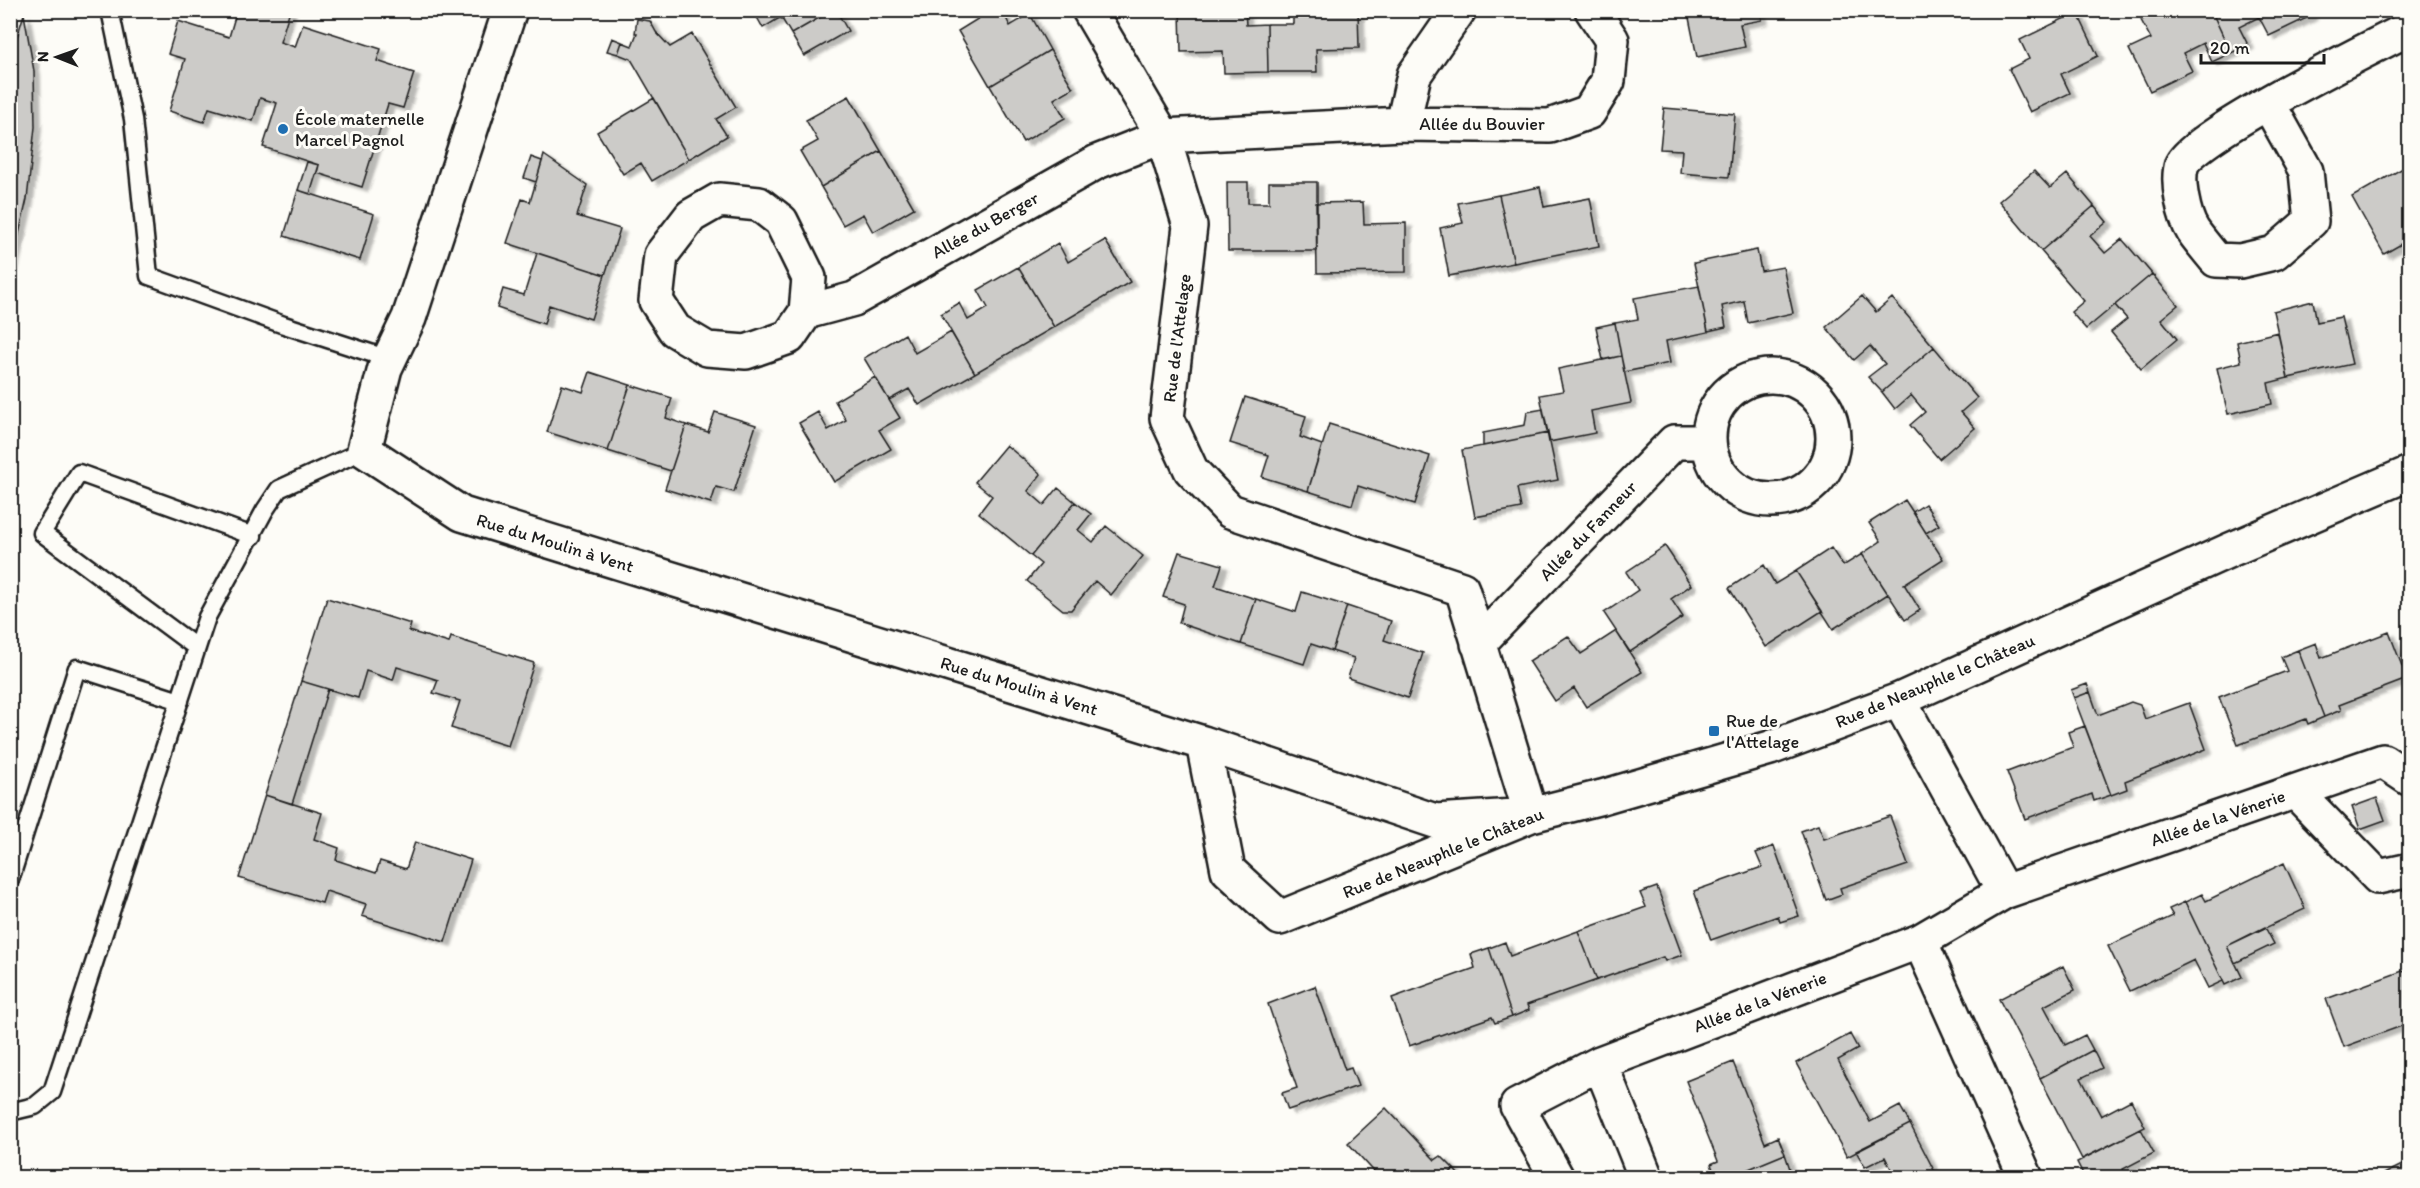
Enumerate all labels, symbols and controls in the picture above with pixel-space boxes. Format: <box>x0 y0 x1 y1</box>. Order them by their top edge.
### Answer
north arrow <box>27 27 87 87</box>
scale bar <box>2201 27 2324 65</box>
text: 20 m <box>2210 37 2250 59</box>
text: N <box>33 51 52 62</box>
place label: École maternelle Marcel Pagnol <box>295 108 425 151</box>
street label: Allée du Bouvier <box>1419 113 1545 135</box>
marker: École maternelle Marcel Pagnol <box>276 122 290 136</box>
street label: Allée du Berger <box>928 186 1043 263</box>
street label: Rue de l'Attelage <box>1158 272 1196 404</box>
street label: Allée du Fanneur <box>1535 476 1642 586</box>
street label: Rue du Moulin à Vent <box>474 509 637 577</box>
street label: Rue de Neauphle le Château <box>1832 629 2038 733</box>
street label: Rue du Moulin à Vent <box>938 652 1101 720</box>
place label: Rue de l'Attelage <box>1726 710 1799 753</box>
marker: Rue de l'Attelage <box>1707 724 1721 738</box>
street label: Allée de la Vénerie <box>2148 785 2288 851</box>
street label: Rue de Neauphle le Château <box>1339 803 1547 903</box>
street label: Allée de la Vénerie <box>1690 966 1830 1038</box>

